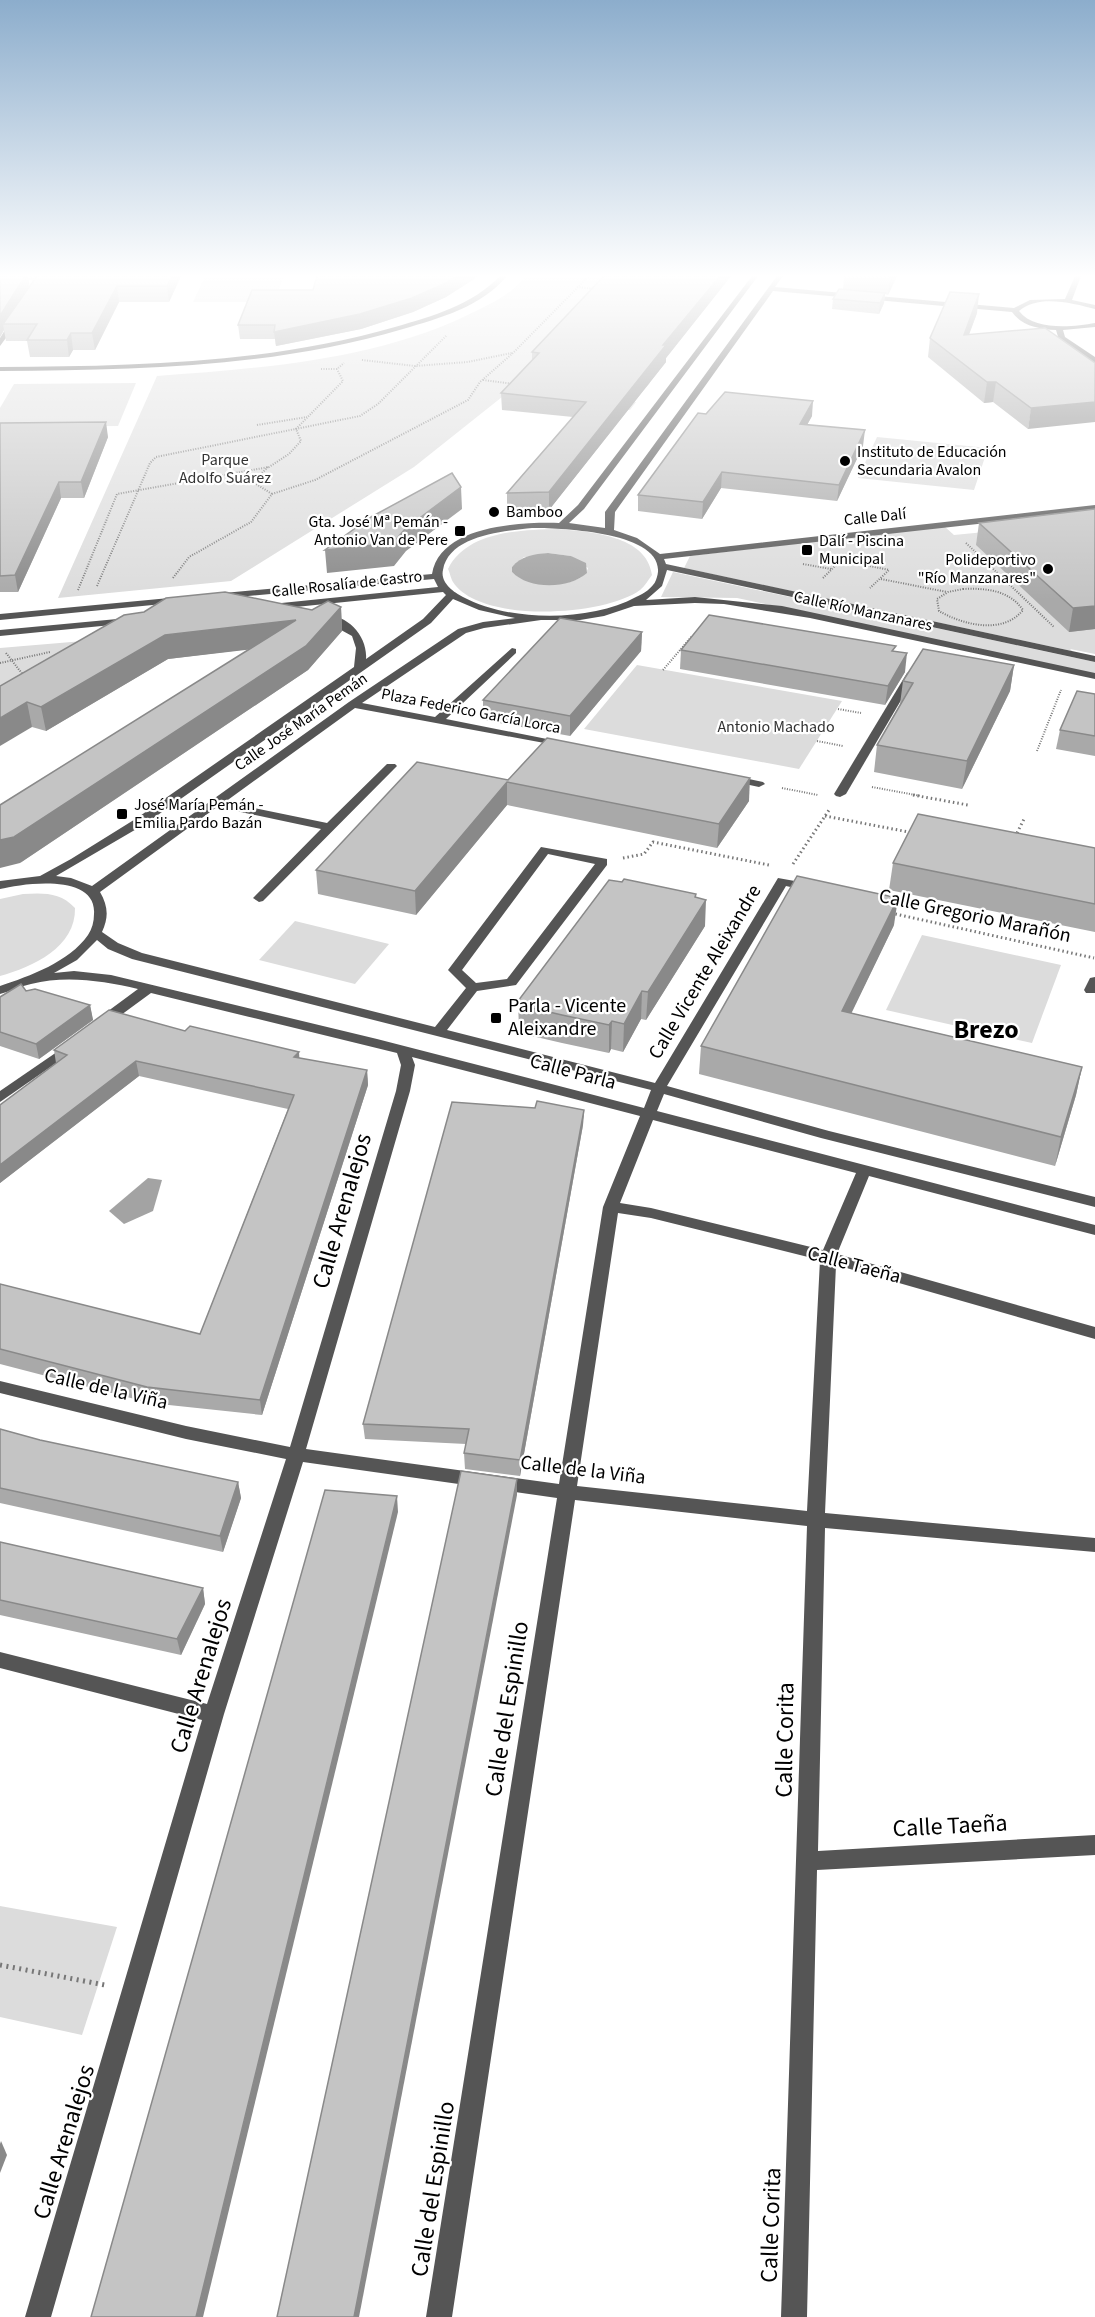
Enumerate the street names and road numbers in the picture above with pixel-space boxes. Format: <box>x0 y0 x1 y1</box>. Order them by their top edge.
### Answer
street label: Calle Dalí <box>843 503 908 531</box>
street label: Calle Rosalía de Castro <box>271 565 423 603</box>
street label: Calle Río Manzanares <box>792 586 935 636</box>
street label: Calle José María Pemán <box>230 668 372 776</box>
street label: Plaza Federico García Lorca <box>379 683 563 739</box>
street label: Calle Vicente Aleixandre <box>642 879 768 1065</box>
street label: Calle Gregorio Marañón <box>876 882 1074 950</box>
street label: Calle Parla <box>527 1047 619 1097</box>
street label: Calle Arenalejos <box>303 1129 381 1293</box>
street label: Calle Taeña <box>804 1239 904 1291</box>
street label: Calle de la Viña <box>41 1361 171 1417</box>
street label: Calle de la Viña <box>519 1448 647 1492</box>
street label: Calle Arenalejos <box>161 1594 241 1758</box>
street label: Calle del Espinillo <box>476 1619 538 1799</box>
street label: Calle Corita <box>766 1682 804 1798</box>
street label: Calle Taeña <box>892 1806 1008 1846</box>
street label: Calle Arenalejos <box>24 2060 104 2224</box>
street label: Calle del Espinillo <box>402 2099 464 2279</box>
street label: Calle Corita <box>751 2167 791 2283</box>

